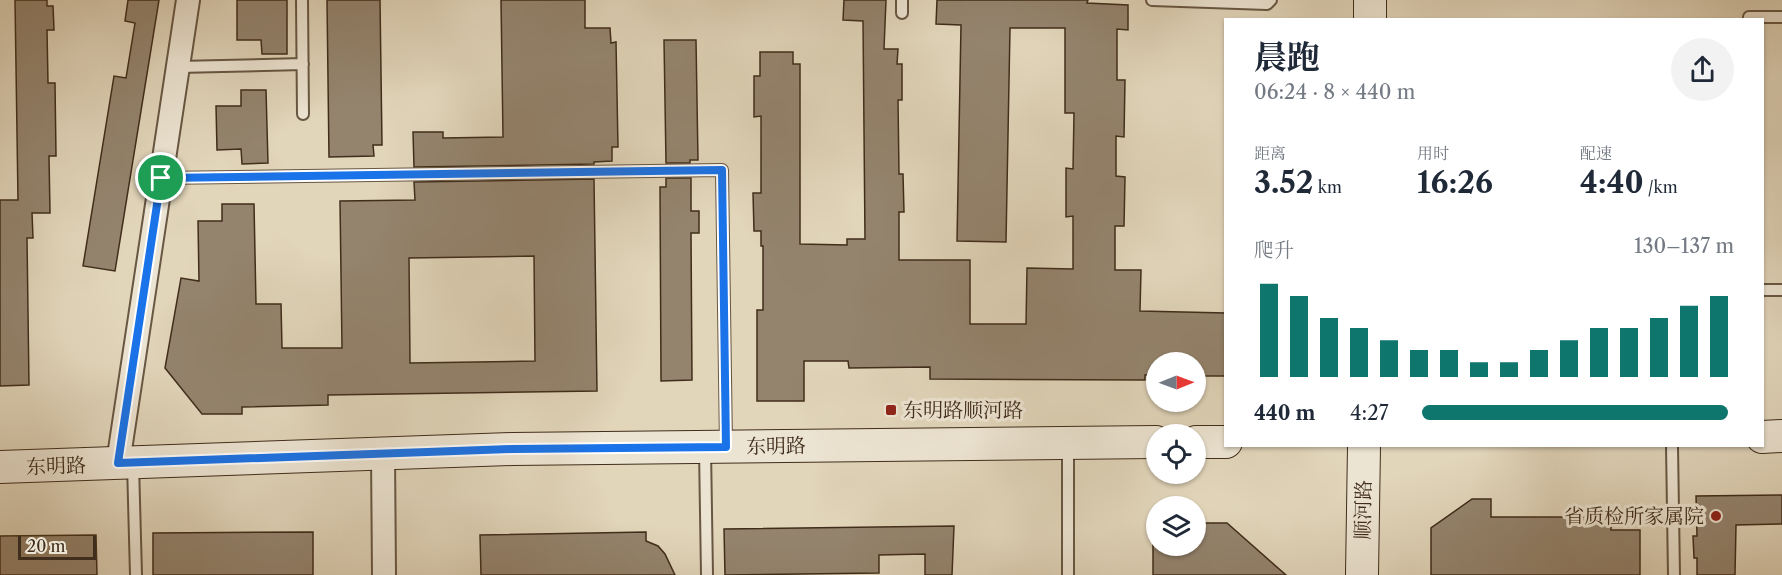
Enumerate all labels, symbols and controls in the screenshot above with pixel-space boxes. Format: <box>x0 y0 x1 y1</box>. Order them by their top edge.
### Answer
text: 晨跑 <box>1254 37 1320 78</box>
button: share <box>1671 38 1734 101</box>
text: 06:24 · 8 × 440 m <box>1254 80 1415 104</box>
text: 距离 <box>1254 143 1286 163</box>
text: 用时 <box>1417 143 1449 163</box>
text: 配速 <box>1580 143 1612 163</box>
pin <box>135 152 186 203</box>
icon: arrive <box>144 161 177 194</box>
text: 3.52 <box>1254 164 1314 201</box>
text: 16:26 <box>1417 164 1493 201</box>
text: 4:40 <box>1580 164 1644 201</box>
text: km <box>1314 177 1342 197</box>
text: /km <box>1644 177 1678 197</box>
text: 130–137 m <box>1634 234 1734 258</box>
text: 爬升 <box>1254 238 1294 262</box>
north arrow <box>1146 352 1206 412</box>
map controls <box>1146 352 1206 556</box>
place label: 东明路顺河路 <box>903 398 1023 422</box>
text: 440 m <box>1254 401 1315 425</box>
text: 4:27 <box>1350 401 1389 425</box>
marker: 东明路顺河路 <box>884 403 898 417</box>
button: locate <box>1146 424 1206 484</box>
street label: 东明路 <box>746 433 806 459</box>
street label: 东明路 <box>26 453 86 479</box>
street label: 顺河路 <box>1350 480 1376 540</box>
button: layers <box>1146 496 1206 556</box>
place label: 省质检所家属院 <box>1564 504 1704 528</box>
marker: 省质检所家属院 <box>1709 509 1723 523</box>
scale bar <box>18 533 96 560</box>
text: 20 m <box>27 536 66 556</box>

